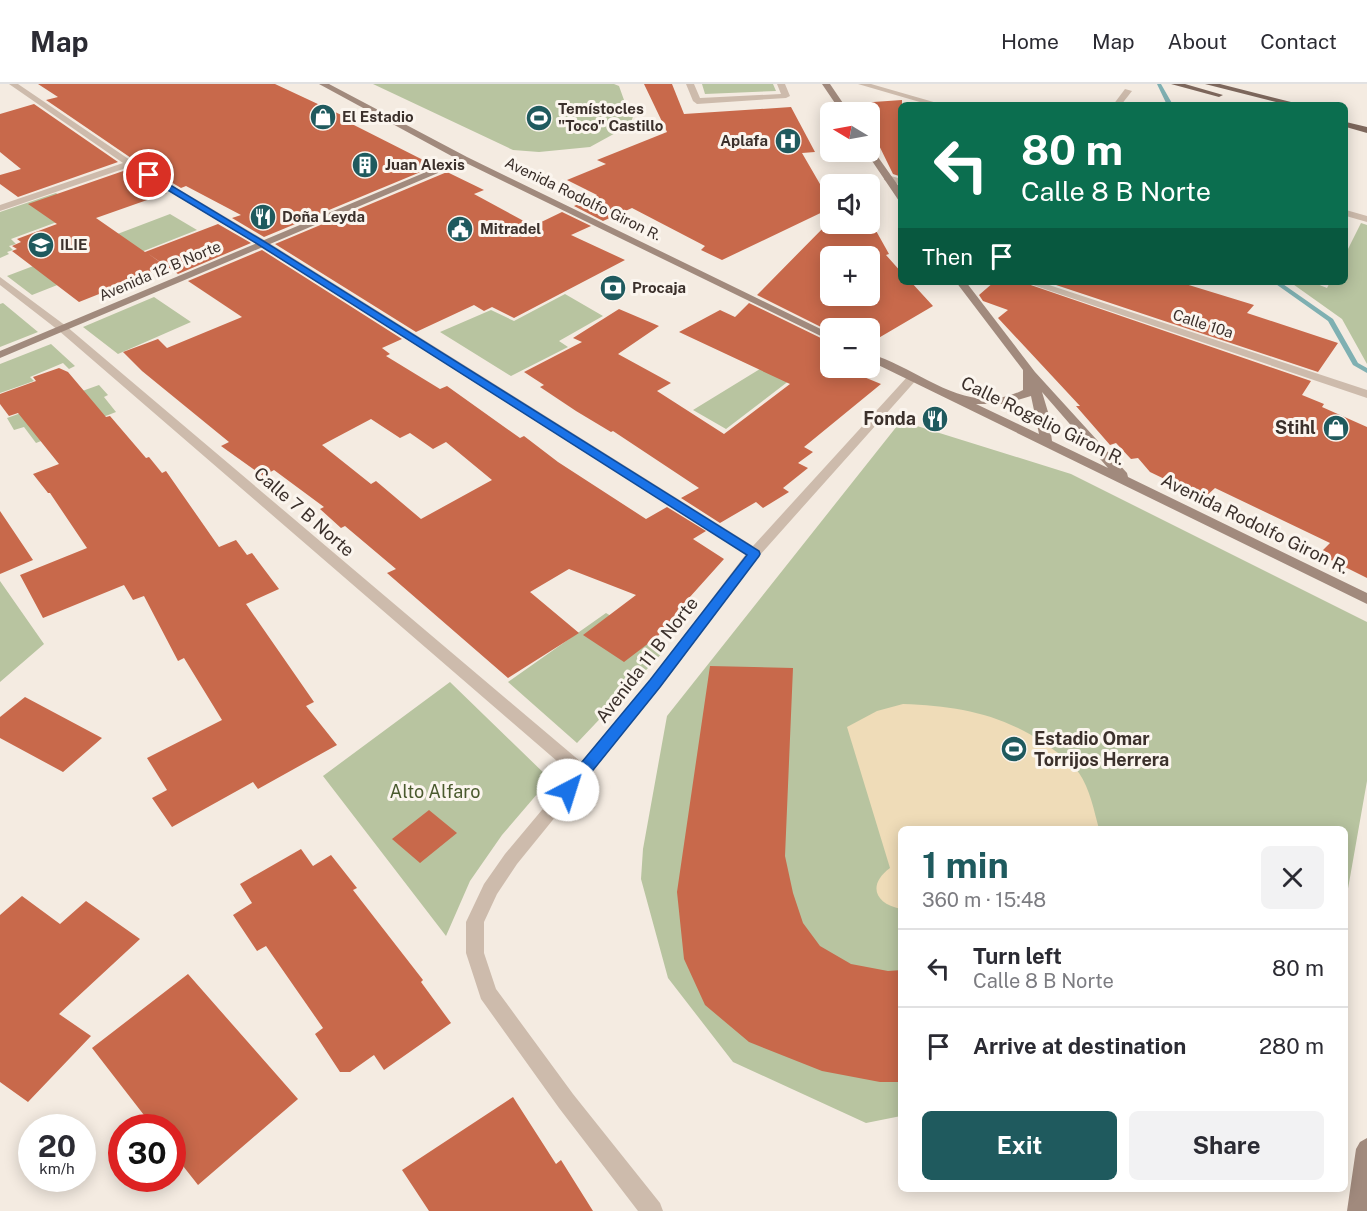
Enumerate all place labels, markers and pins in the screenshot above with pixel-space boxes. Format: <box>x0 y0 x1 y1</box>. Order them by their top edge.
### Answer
place label: Temístocles "Toco" Castillo <box>558 100 664 134</box>
shop icon: El Estadio <box>308 102 338 132</box>
sports icon: Temístocles "Toco" Castillo <box>524 103 554 133</box>
place label: El Estadio <box>342 108 414 125</box>
hospital icon: Aplafa <box>773 126 803 156</box>
place label: Aplafa <box>720 132 768 149</box>
pin <box>123 149 174 200</box>
building icon: Juan Alexis <box>350 150 380 180</box>
place label: Juan Alexis <box>385 156 465 173</box>
restaurant icon: Doña Leyda <box>248 202 278 232</box>
place label: Doña Leyda <box>282 208 365 225</box>
public building icon: Mitradel <box>445 214 475 244</box>
place label: Mitradel <box>480 220 541 237</box>
school or university icon: ILIE <box>26 230 56 260</box>
place label: ILIE <box>60 236 87 253</box>
bank icon: Procaja <box>598 273 628 303</box>
place label: Procaja <box>632 279 686 296</box>
restaurant icon: Fonda <box>920 404 950 434</box>
place label: Fonda <box>863 408 916 429</box>
shop icon: Stihl <box>1321 413 1351 443</box>
place label: Stihl <box>1275 417 1316 438</box>
place label: Estadio Omar Torrijos Herrera <box>1034 728 1169 770</box>
sports icon: Estadio Omar Torrijos Herrera <box>999 734 1029 764</box>

